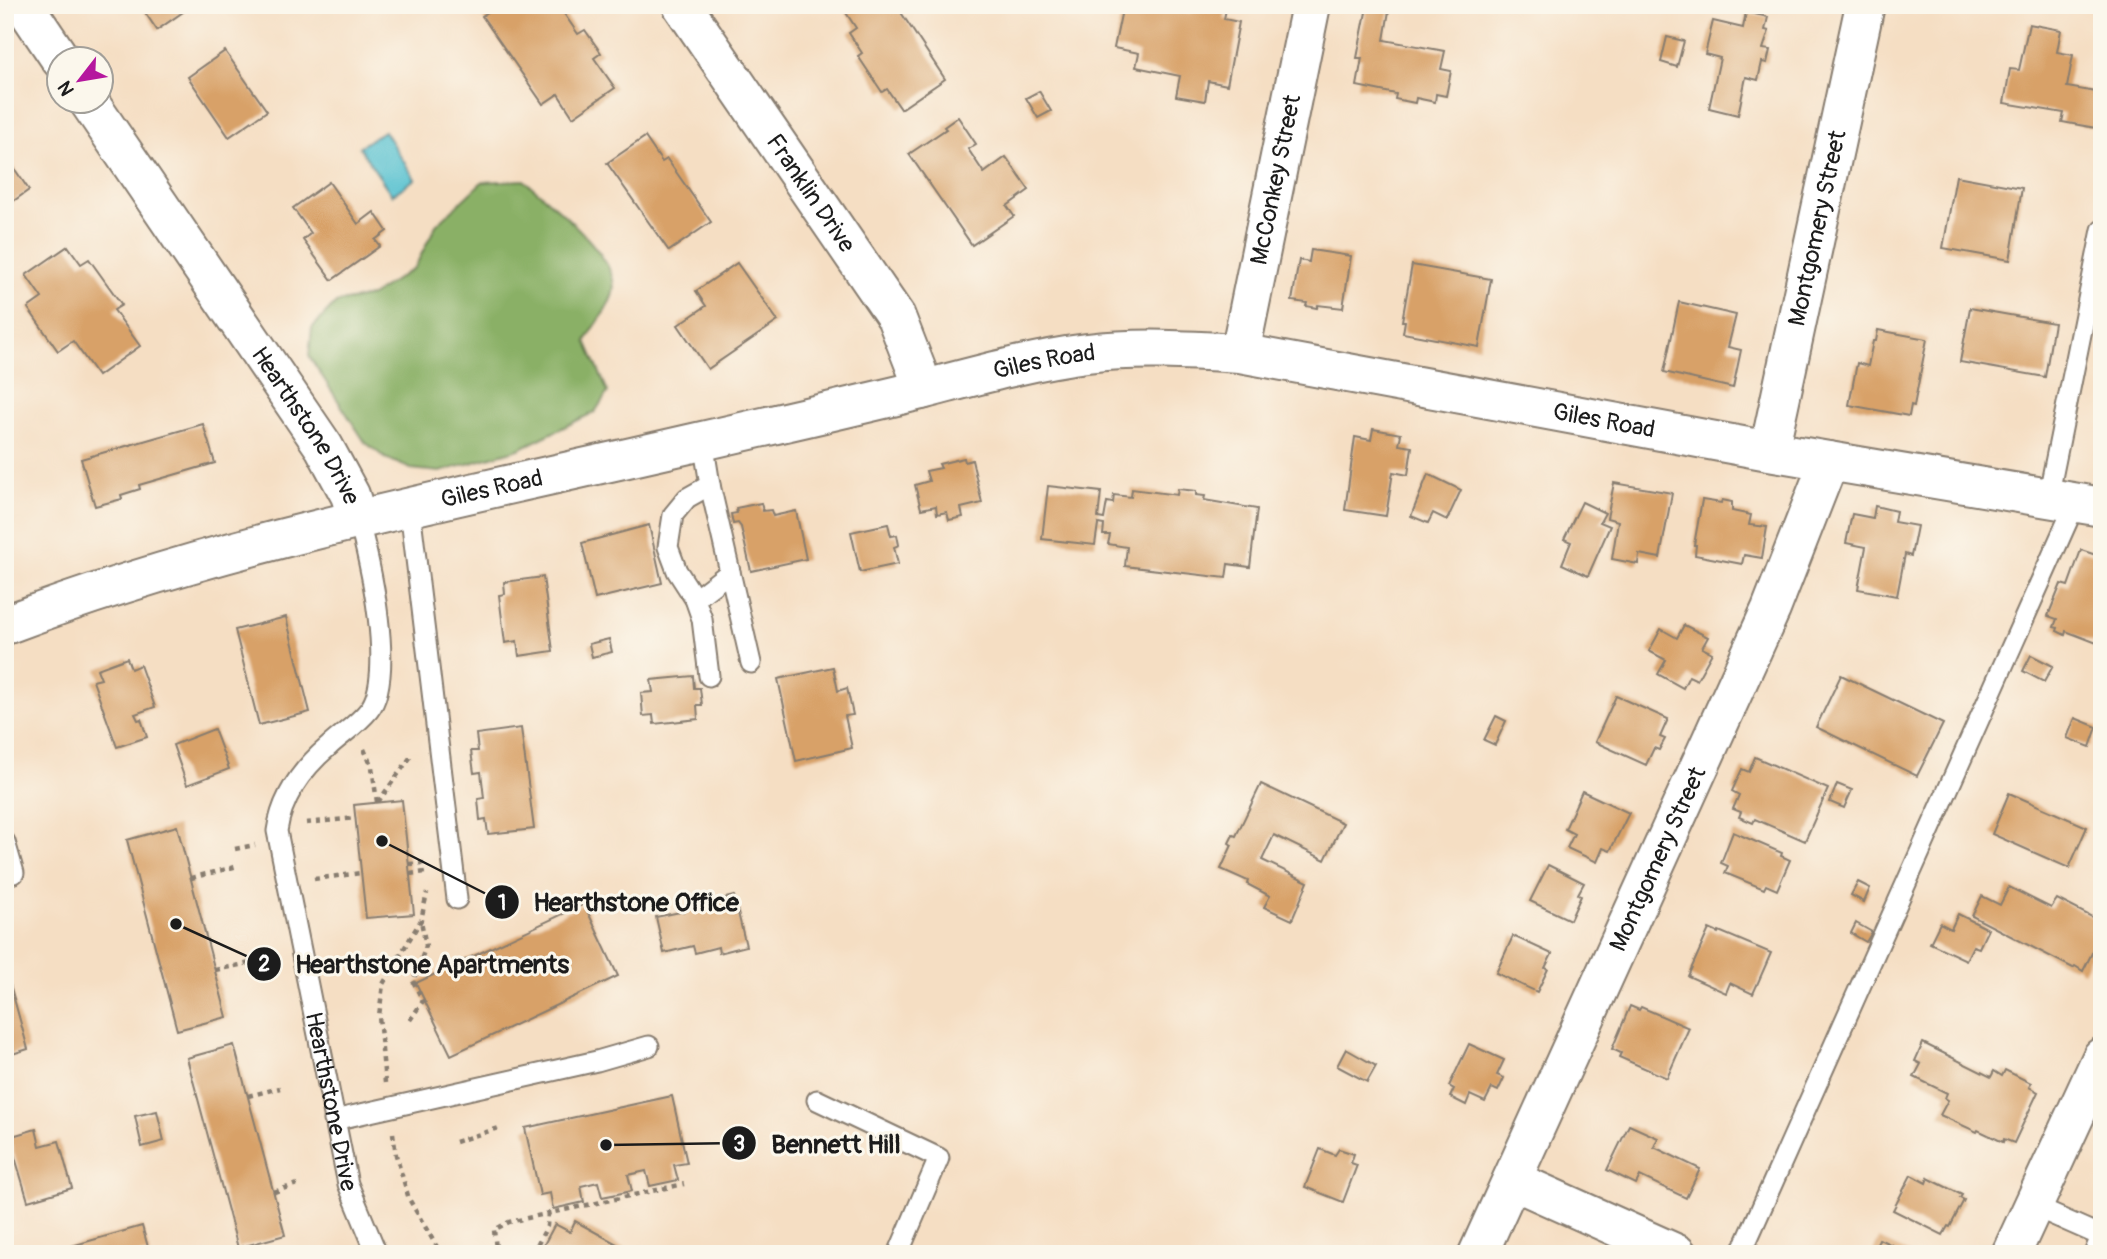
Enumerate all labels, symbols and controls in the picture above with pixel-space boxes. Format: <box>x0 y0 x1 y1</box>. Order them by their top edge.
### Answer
north arrow <box>46 46 116 116</box>
text: N <box>53 76 80 100</box>
street label: McConkey Street <box>1244 92 1307 267</box>
street label: Montgomery Street <box>1782 127 1852 329</box>
street label: Franklin Drive <box>760 128 862 258</box>
street label: Giles Road <box>990 338 1097 385</box>
street label: Hearthstone Drive <box>245 341 367 508</box>
street label: Giles Road <box>1551 397 1658 444</box>
street label: Giles Road <box>438 463 545 514</box>
street label: Montgomery Street <box>1603 762 1712 956</box>
callout: Hearthstone Office <box>485 879 753 926</box>
text: Hearthstone Office <box>533 887 740 919</box>
text: 1 <box>498 890 506 917</box>
callout: Hearthstone Apartments <box>246 940 583 987</box>
text: Hearthstone Apartments <box>295 949 569 981</box>
text: 2 <box>258 951 270 978</box>
street label: Hearthstone Drive <box>299 1009 364 1196</box>
callout: Bennett Hill <box>722 1120 914 1167</box>
text: Bennett Hill <box>771 1129 901 1161</box>
text: 3 <box>733 1131 745 1158</box>

